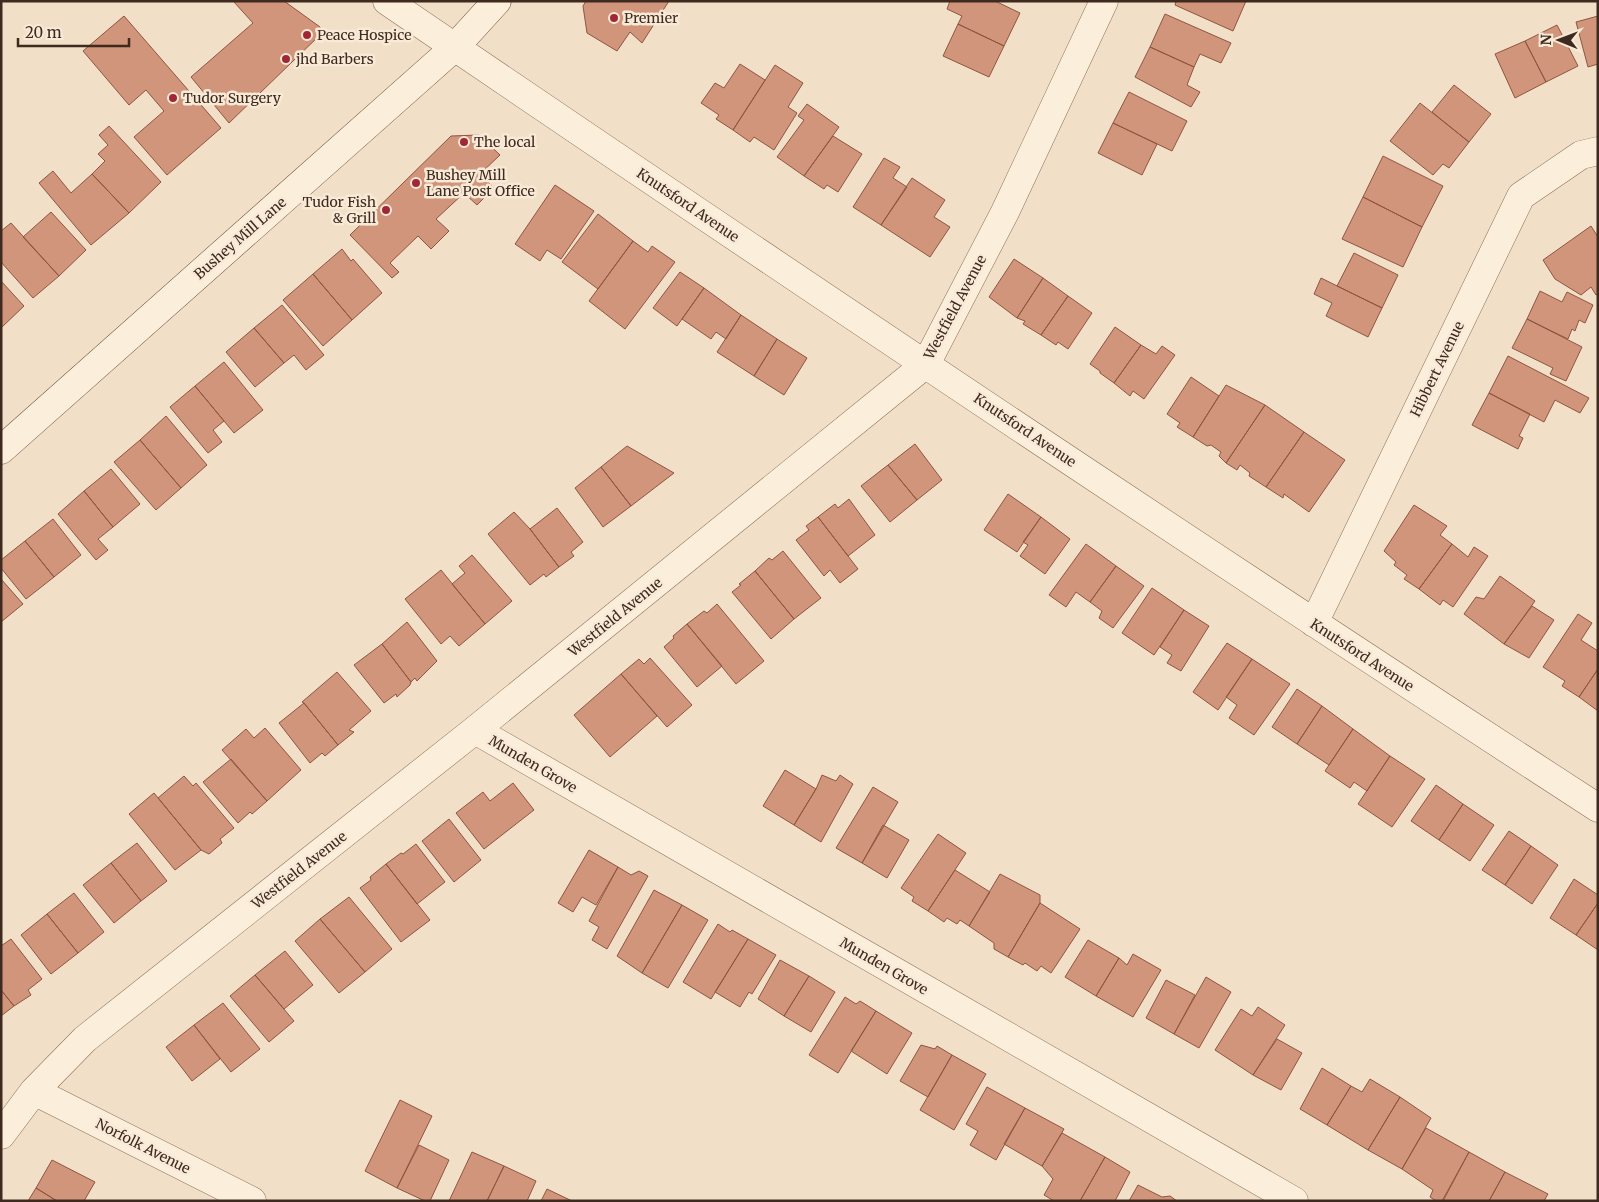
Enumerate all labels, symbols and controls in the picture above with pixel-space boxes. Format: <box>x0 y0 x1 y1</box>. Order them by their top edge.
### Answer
place label: Premier <box>624 9 678 27</box>
marker: Premier <box>608 12 620 24</box>
scale bar <box>18 15 129 47</box>
north arrow <box>1534 15 1584 65</box>
text: 20 m <box>25 23 62 42</box>
place label: Peace Hospice <box>317 26 411 44</box>
marker: Peace Hospice <box>301 29 313 41</box>
text: N <box>1537 34 1555 45</box>
place label: jhd Barbers <box>295 50 374 68</box>
marker: jhd Barbers <box>280 53 292 65</box>
place label: Tudor Surgery <box>183 89 282 107</box>
marker: Tudor Surgery <box>167 92 179 104</box>
place label: The local <box>474 133 536 151</box>
marker: The local <box>458 136 470 148</box>
street label: Knutsford Avenue <box>633 164 743 246</box>
place label: Bushey Mill Lane Post Office <box>426 166 535 200</box>
marker: Bushey Mill Lane Post Office <box>410 177 422 189</box>
street label: Bushey Mill Lane <box>190 193 290 283</box>
place label: Tudor Fish & Grill <box>303 193 377 227</box>
marker: Tudor Fish & Grill <box>380 204 392 216</box>
street label: Westfield Avenue <box>919 252 990 363</box>
street label: Hibbert Avenue <box>1406 318 1468 420</box>
street label: Knutsford Avenue <box>970 389 1080 471</box>
street label: Westfield Avenue <box>564 574 666 661</box>
street label: Knutsford Avenue <box>1307 615 1417 695</box>
street label: Munden Grove <box>486 731 580 797</box>
street label: Westfield Avenue <box>247 827 350 913</box>
street label: Munden Grove <box>837 933 931 999</box>
street label: Norfolk Avenue <box>93 1114 193 1178</box>

